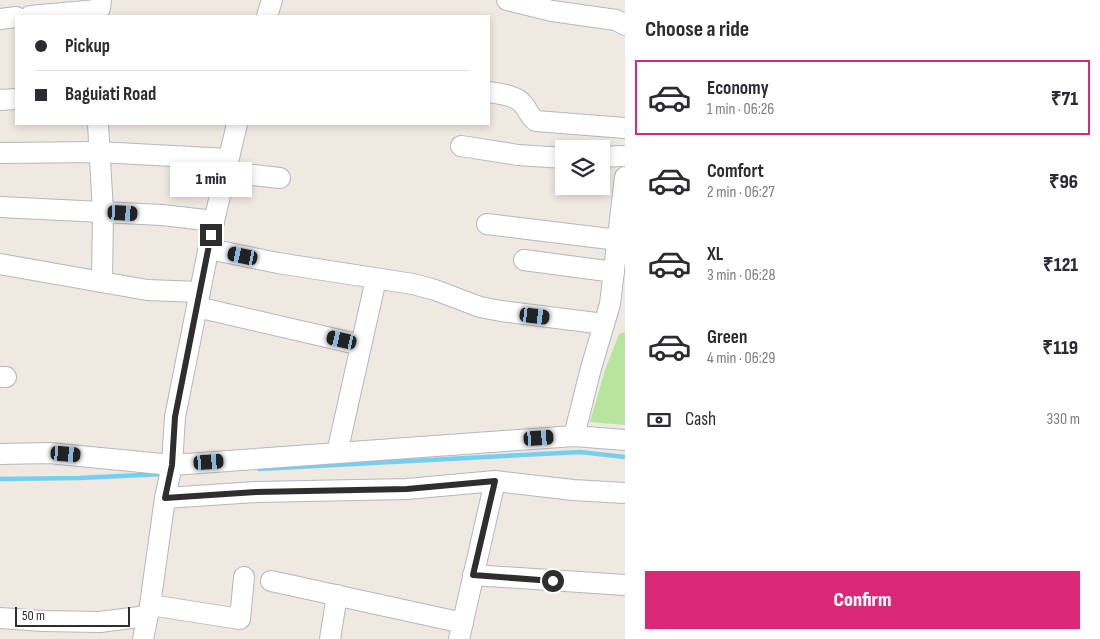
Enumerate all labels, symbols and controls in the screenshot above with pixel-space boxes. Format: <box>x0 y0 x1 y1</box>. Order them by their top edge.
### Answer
text: Choose a ride <box>645 16 749 43</box>
text: Pickup <box>65 35 110 58</box>
icon: car <box>647 75 692 120</box>
text: Economy <box>707 77 769 100</box>
text: Baguiati Road <box>65 83 156 106</box>
text: ₹71 <box>1051 88 1078 111</box>
text: 1 min · 06:26 <box>707 100 774 119</box>
map controls <box>555 140 610 195</box>
button: layers <box>555 140 610 195</box>
icon: car <box>647 158 692 203</box>
text: Comfort <box>707 160 764 183</box>
callout: 1 min <box>170 162 252 198</box>
text: 1 min <box>196 170 226 189</box>
text: ₹96 <box>1049 171 1078 194</box>
text: 2 min · 06:27 <box>707 183 775 202</box>
car <box>107 205 138 221</box>
route end <box>200 224 222 246</box>
icon: car <box>647 241 692 286</box>
text: XL <box>707 243 723 266</box>
car <box>226 246 259 266</box>
text: ₹121 <box>1043 254 1078 277</box>
text: 3 min · 06:28 <box>707 266 775 285</box>
car <box>519 307 550 325</box>
icon: car <box>647 324 692 369</box>
text: Green <box>707 326 747 349</box>
car <box>325 329 358 351</box>
text: ₹119 <box>1042 337 1078 360</box>
text: 4 min · 06:29 <box>707 349 775 368</box>
icon: cash <box>645 406 673 434</box>
text: Cash <box>685 408 716 431</box>
text: 330 m <box>1047 410 1080 429</box>
car <box>523 429 554 447</box>
car <box>50 445 81 463</box>
car <box>193 453 224 471</box>
route start <box>542 570 564 592</box>
button: Confirm <box>645 571 1080 629</box>
scale bar <box>15 604 130 627</box>
text: 50 m <box>22 607 45 624</box>

